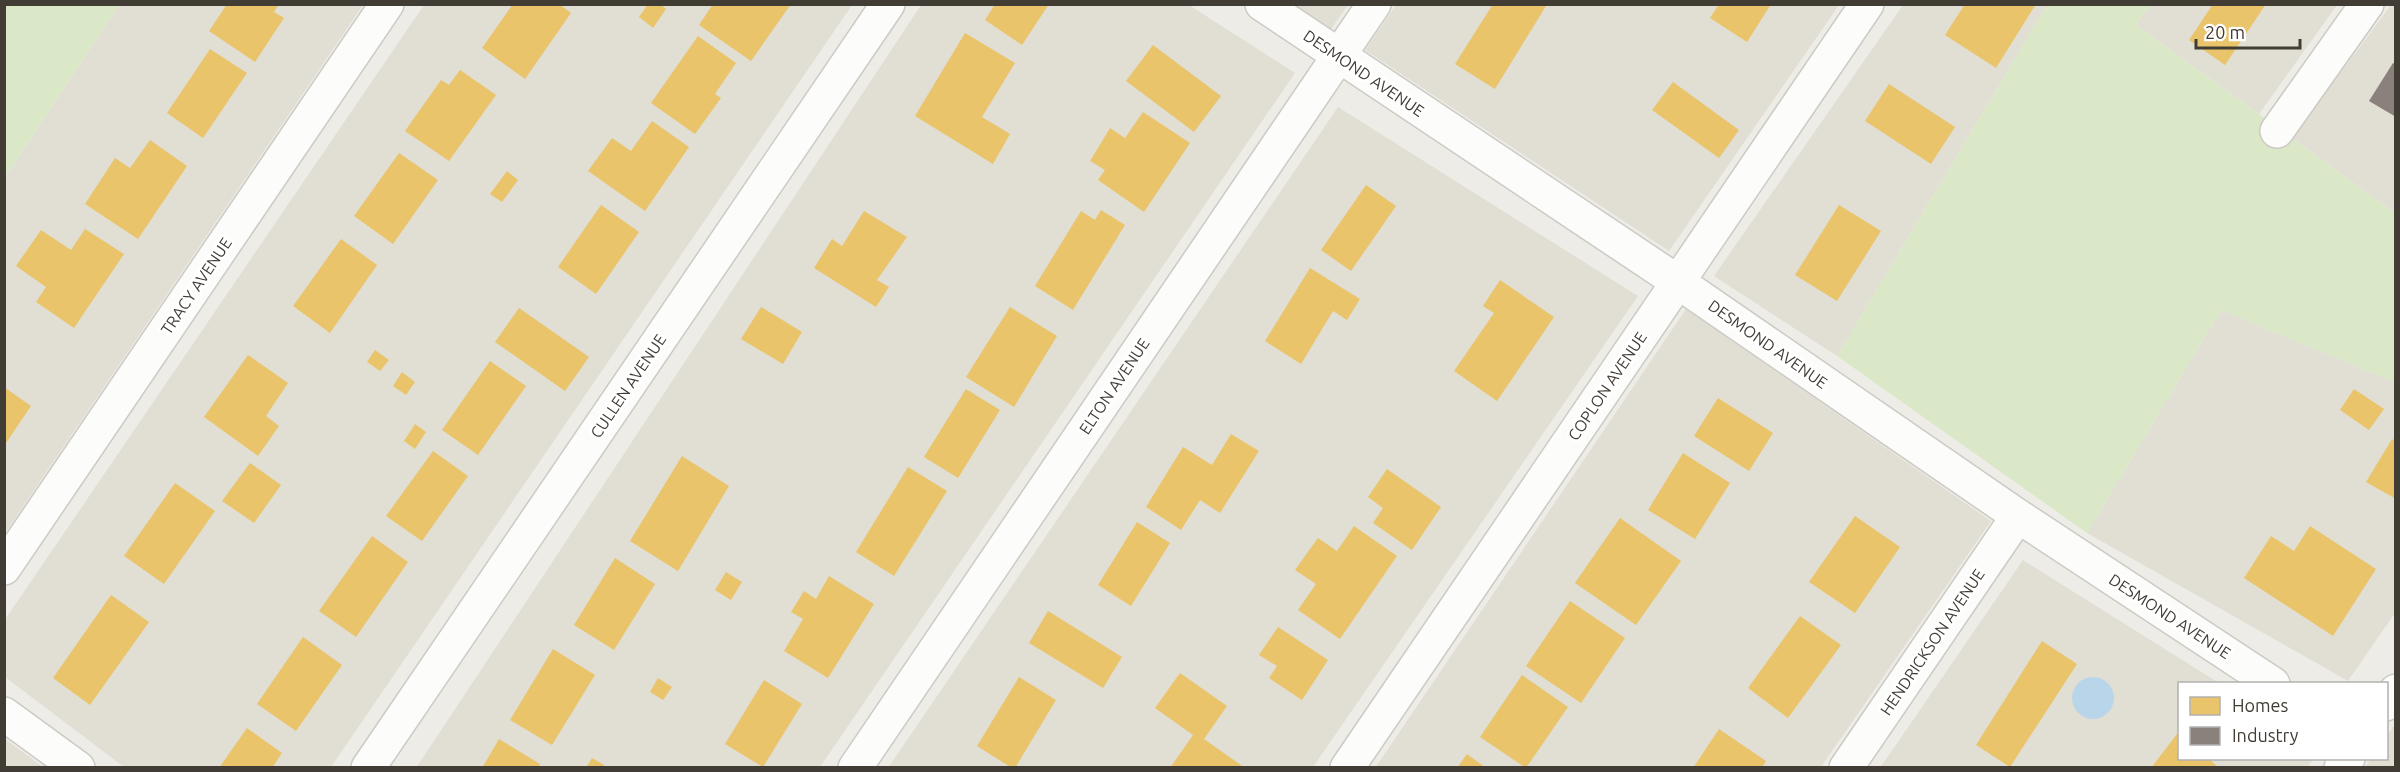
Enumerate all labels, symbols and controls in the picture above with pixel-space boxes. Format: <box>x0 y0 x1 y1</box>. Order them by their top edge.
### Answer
scale bar <box>2196 12 2300 50</box>
text: 20 m <box>2205 22 2245 42</box>
street label: DESMOND AVENUE <box>1300 26 1428 120</box>
street label: TRACY AVENUE <box>157 234 235 338</box>
street label: DESMOND AVENUE <box>1705 296 1831 392</box>
street label: COPLON AVENUE <box>1564 328 1650 444</box>
street label: CULLEN AVENUE <box>587 331 669 441</box>
street label: ELTON AVENUE <box>1075 335 1153 437</box>
street label: HENDRICKSON AVENUE <box>1876 565 1988 718</box>
street label: DESMOND AVENUE <box>2106 570 2234 662</box>
legend <box>2178 682 2388 760</box>
text: Homes <box>2232 695 2289 715</box>
text: Industry <box>2232 725 2299 745</box>

